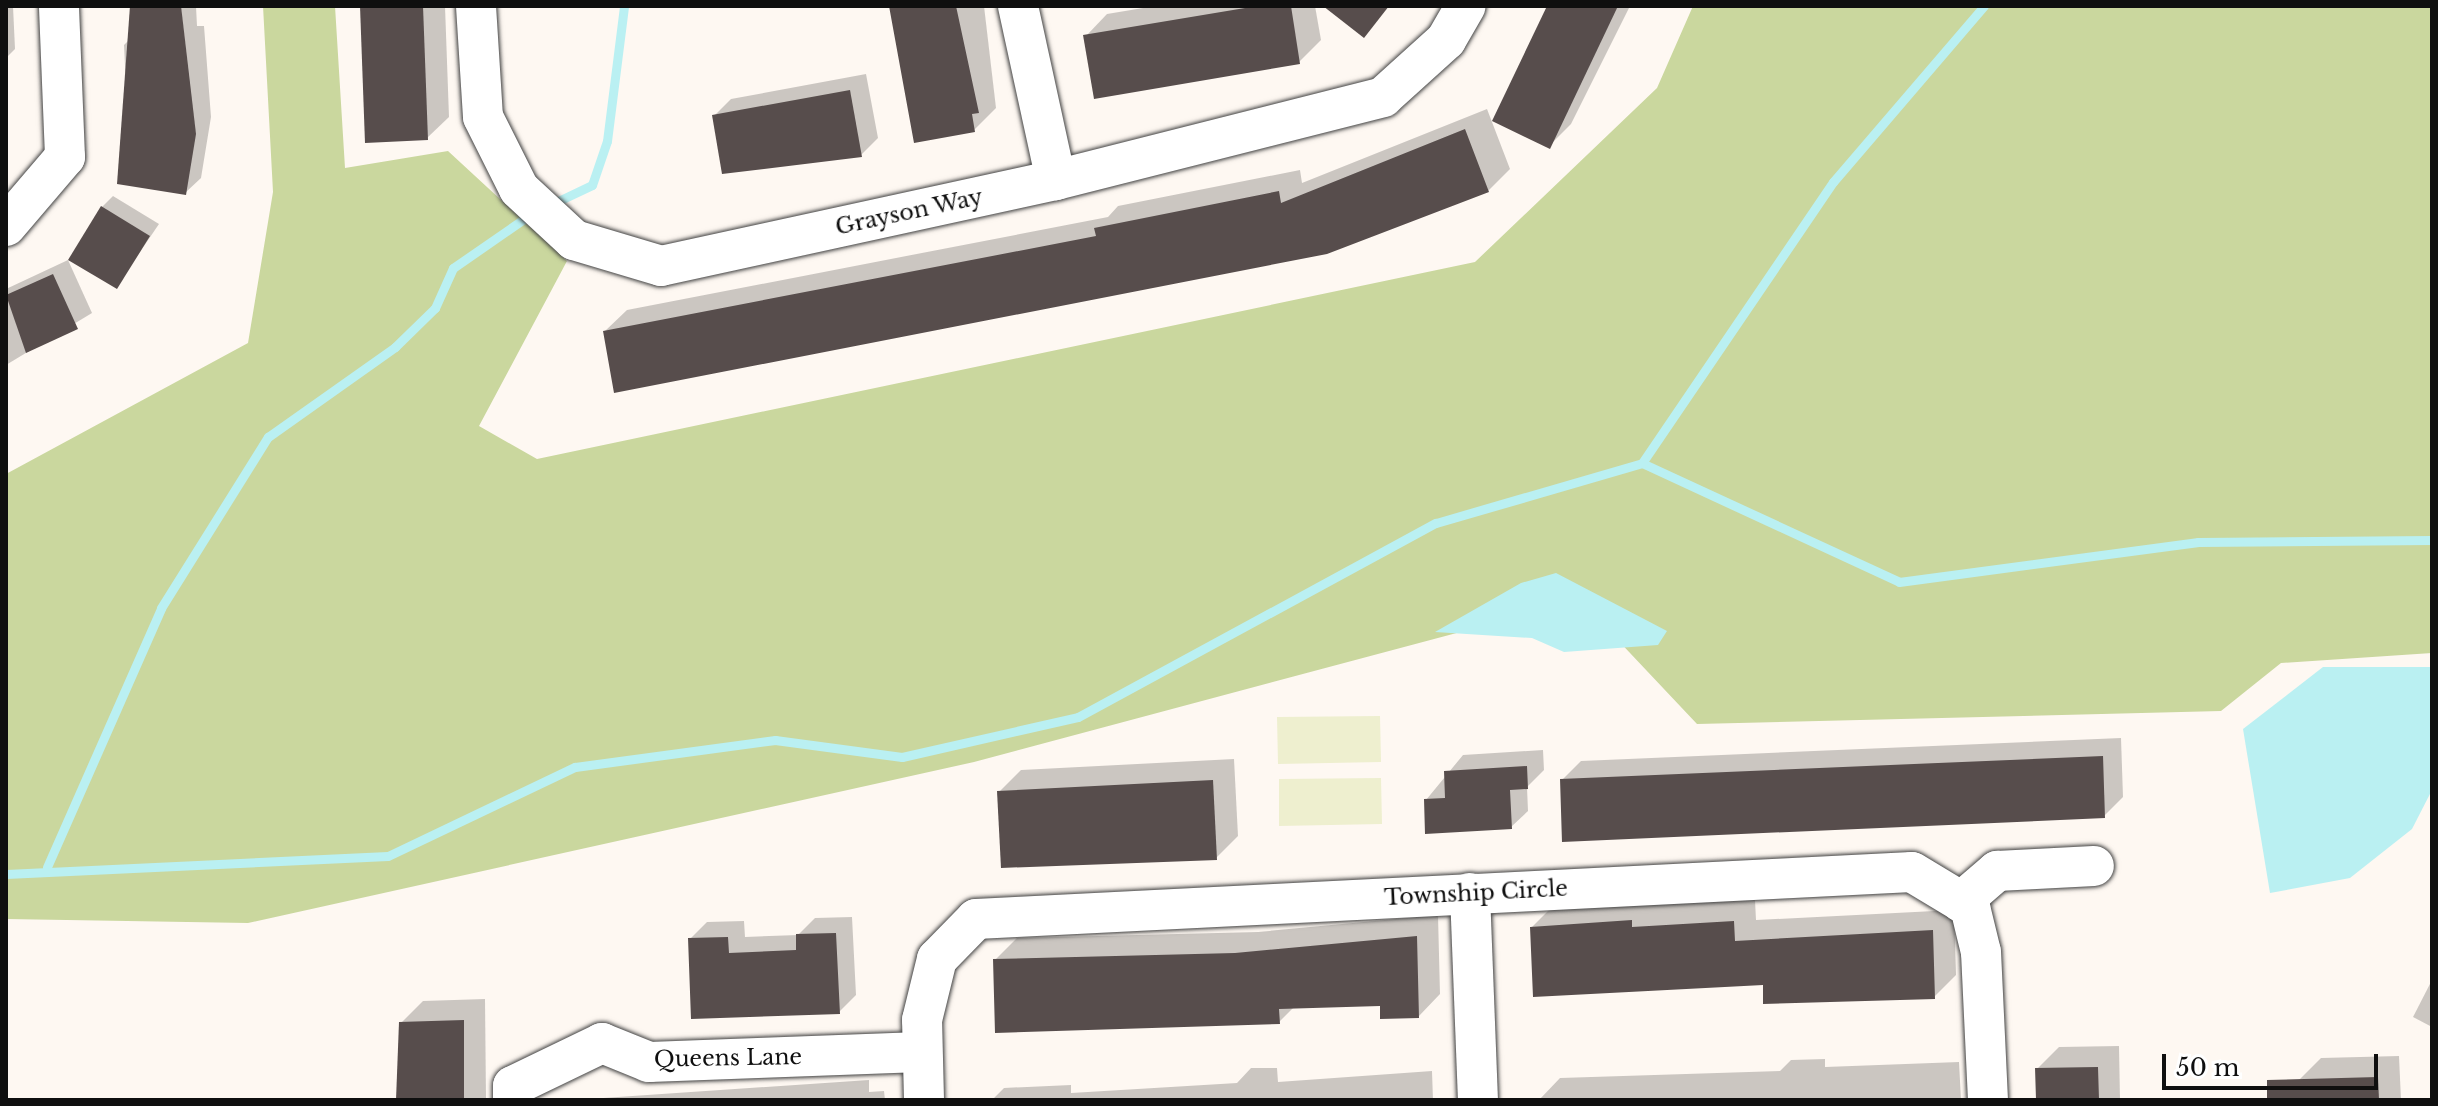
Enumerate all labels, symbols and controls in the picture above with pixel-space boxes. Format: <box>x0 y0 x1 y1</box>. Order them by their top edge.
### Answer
street label: Grayson Way <box>833 183 985 241</box>
street label: Township Circle <box>1383 875 1569 911</box>
scale bar <box>2166 1038 2382 1088</box>
street label: Queens Lane <box>654 1044 802 1072</box>
text: 50 m <box>2176 1053 2239 1082</box>

